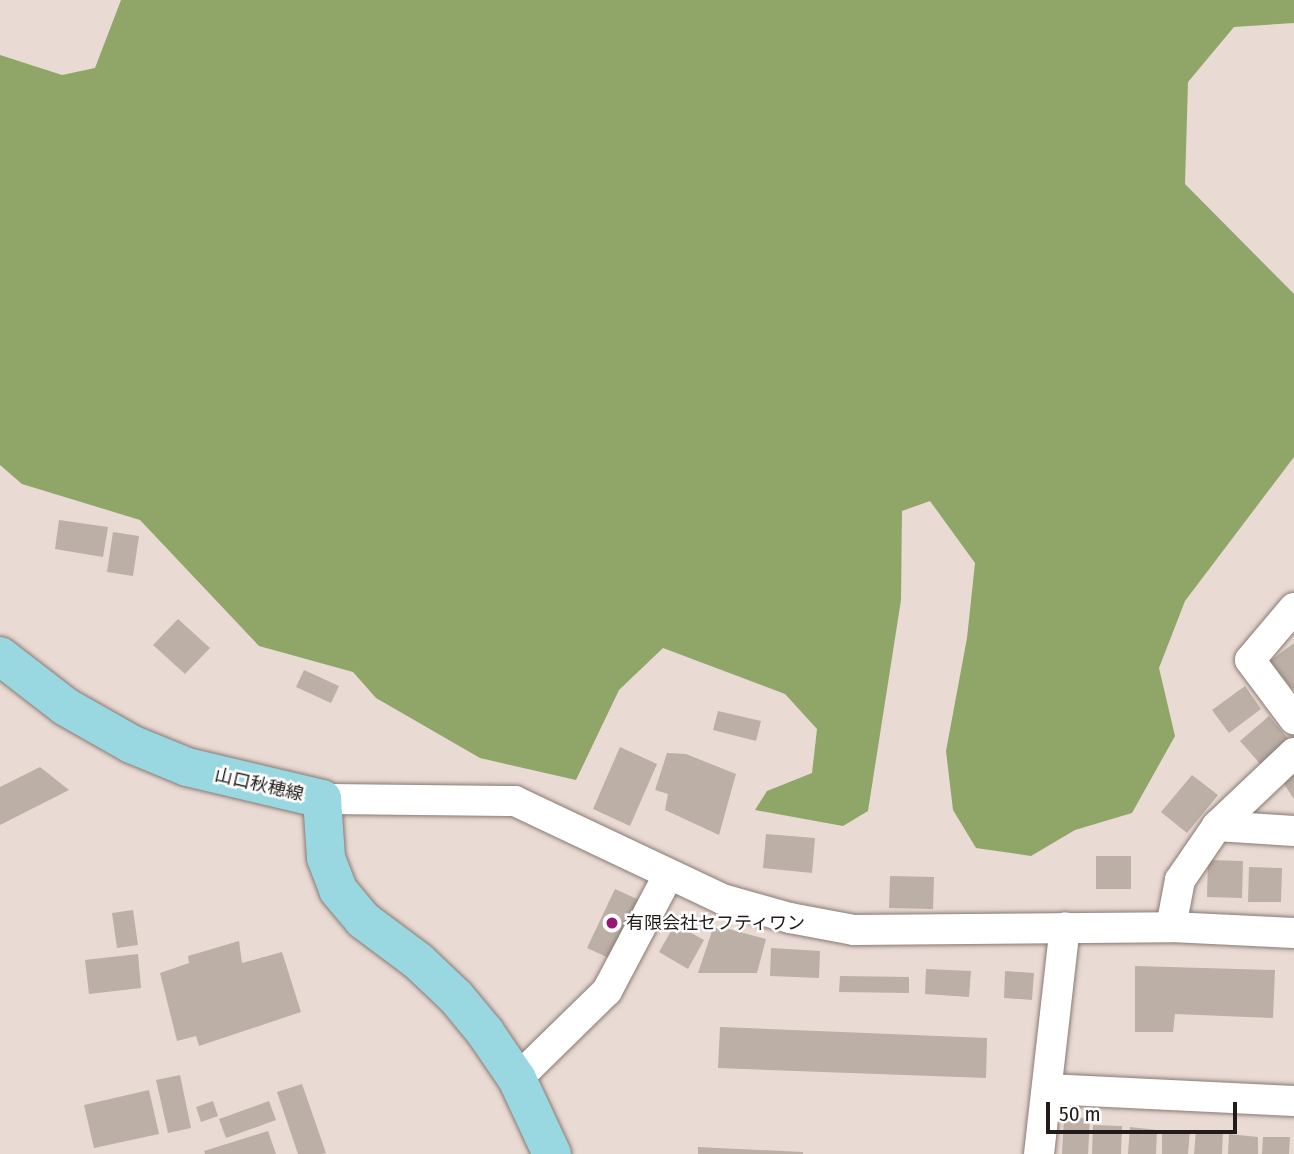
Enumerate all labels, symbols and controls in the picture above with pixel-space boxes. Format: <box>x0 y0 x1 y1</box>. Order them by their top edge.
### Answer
street label: 山口秋穂線 <box>213 764 305 806</box>
place label: 有限会社セフティワン <box>626 912 806 934</box>
marker: 有限会社セフティワン <box>604 915 620 931</box>
scale bar <box>1049 1088 1240 1132</box>
text: 50 m <box>1059 1101 1101 1127</box>

